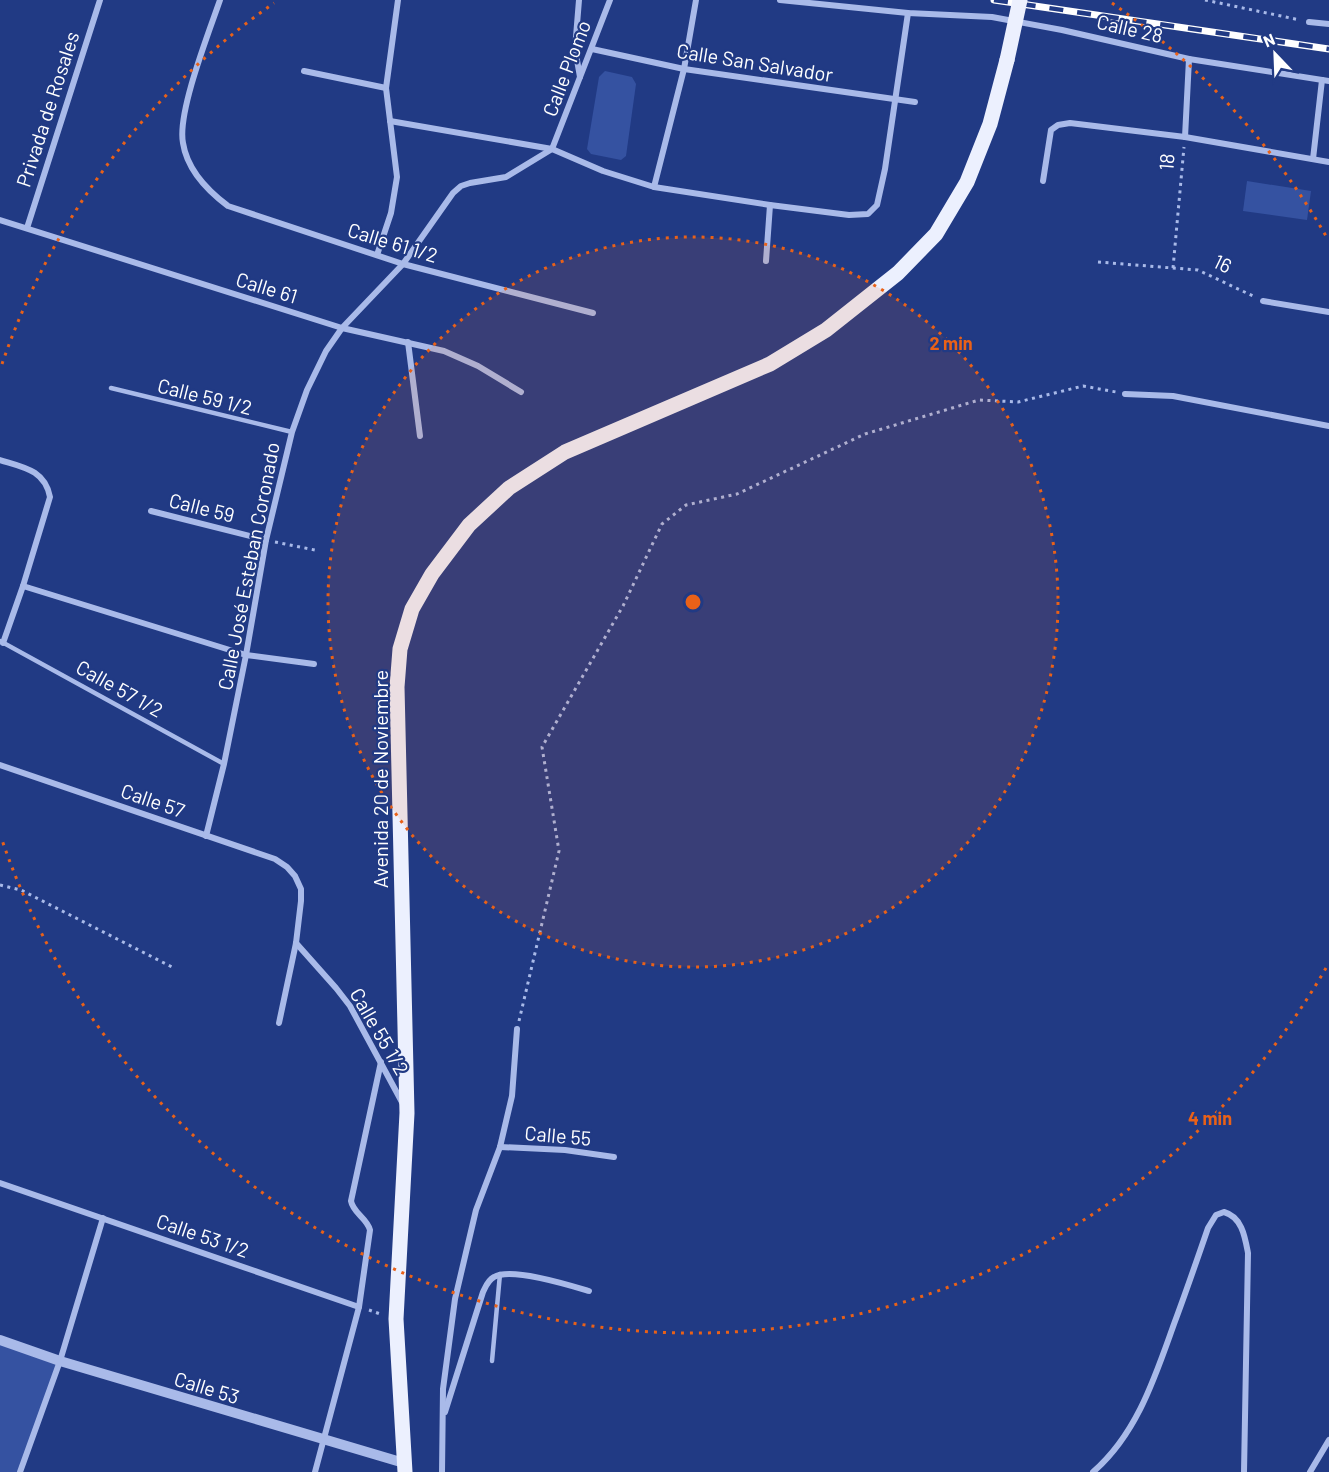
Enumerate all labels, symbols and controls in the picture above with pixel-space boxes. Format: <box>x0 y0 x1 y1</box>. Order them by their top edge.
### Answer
street label: Calle 28 <box>1095 9 1165 47</box>
street label: Calle Plomo <box>537 17 595 119</box>
north arrow <box>1245 24 1305 84</box>
street label: Privada de Rosales <box>11 28 83 190</box>
text: N <box>1260 29 1278 51</box>
street label: Calle San Salvador <box>675 38 835 86</box>
street label: 18 <box>1153 152 1179 172</box>
street label: Calle 61 1/2 <box>345 217 441 267</box>
street label: 16 <box>1210 248 1236 278</box>
street label: Calle 61 <box>233 266 301 308</box>
text: 2 min <box>929 332 973 354</box>
street label: Calle 59 1/2 <box>155 373 255 419</box>
street label: Calle José Esteban Coronado <box>212 440 284 692</box>
street label: Calle 59 <box>167 487 237 527</box>
centre of rings <box>683 592 703 612</box>
street label: Calle 57 1/2 <box>72 654 168 722</box>
street label: Avenida 20 de Noviembre <box>368 670 392 888</box>
street label: Calle 57 <box>118 778 189 822</box>
street label: Calle 55 1/2 <box>346 983 414 1079</box>
text: 4 min <box>1188 1107 1232 1129</box>
street label: Calle 55 <box>524 1120 592 1150</box>
street label: Calle 53 1/2 <box>154 1208 252 1262</box>
street label: Calle 53 <box>172 1366 242 1408</box>

